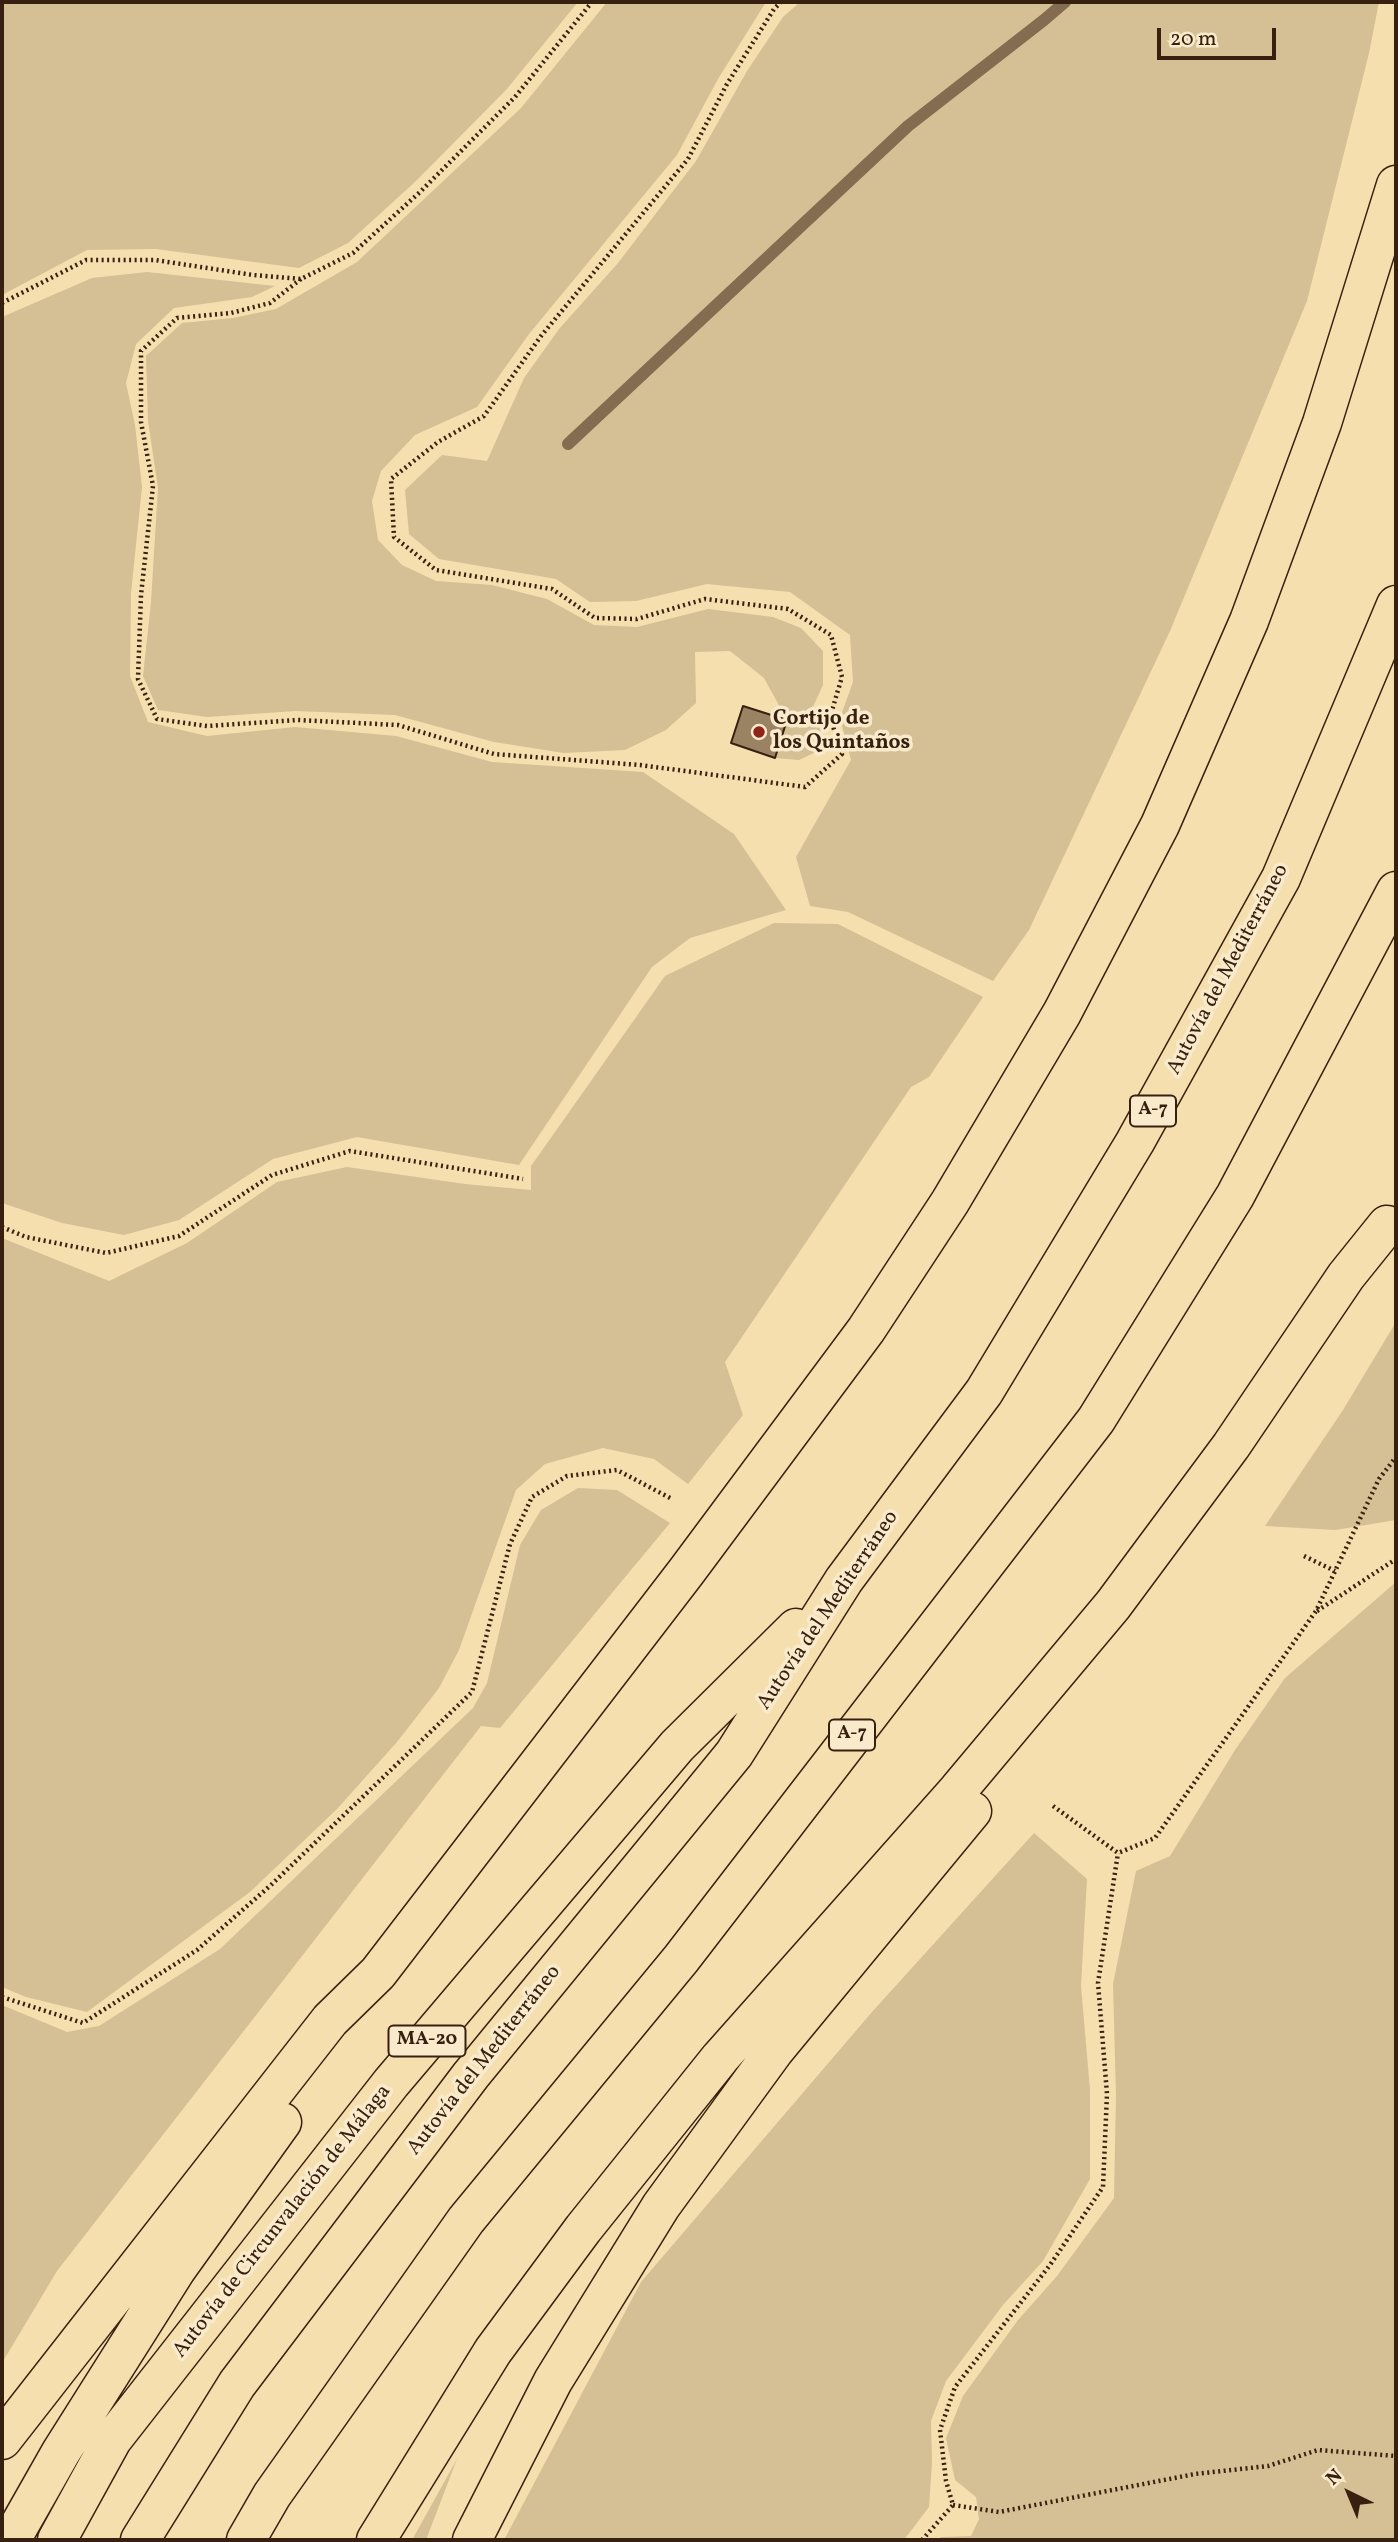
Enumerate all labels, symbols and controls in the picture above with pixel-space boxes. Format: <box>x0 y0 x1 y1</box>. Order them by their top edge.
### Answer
scale bar <box>1160 14 1279 58</box>
text: 20 m <box>1170 25 1216 54</box>
place label: Cortijo de los Quintaños <box>773 707 910 757</box>
marker: Cortijo de los Quintaños <box>751 724 767 740</box>
street label: Autovía del Mediterráneo <box>1163 860 1295 1080</box>
road number: A-7 <box>1130 1096 1176 1126</box>
street label: Autovía del Mediterráneo <box>753 1507 905 1715</box>
road number: A-7 <box>829 1720 875 1750</box>
street label: Autovía del Mediterráneo <box>403 1961 567 2161</box>
road number: MA-20 <box>388 2025 466 2056</box>
street label: Autovía de Circunvalación de Málaga <box>168 2080 398 2364</box>
north arrow <box>1314 2458 1384 2528</box>
text: N <box>1321 2463 1349 2492</box>

